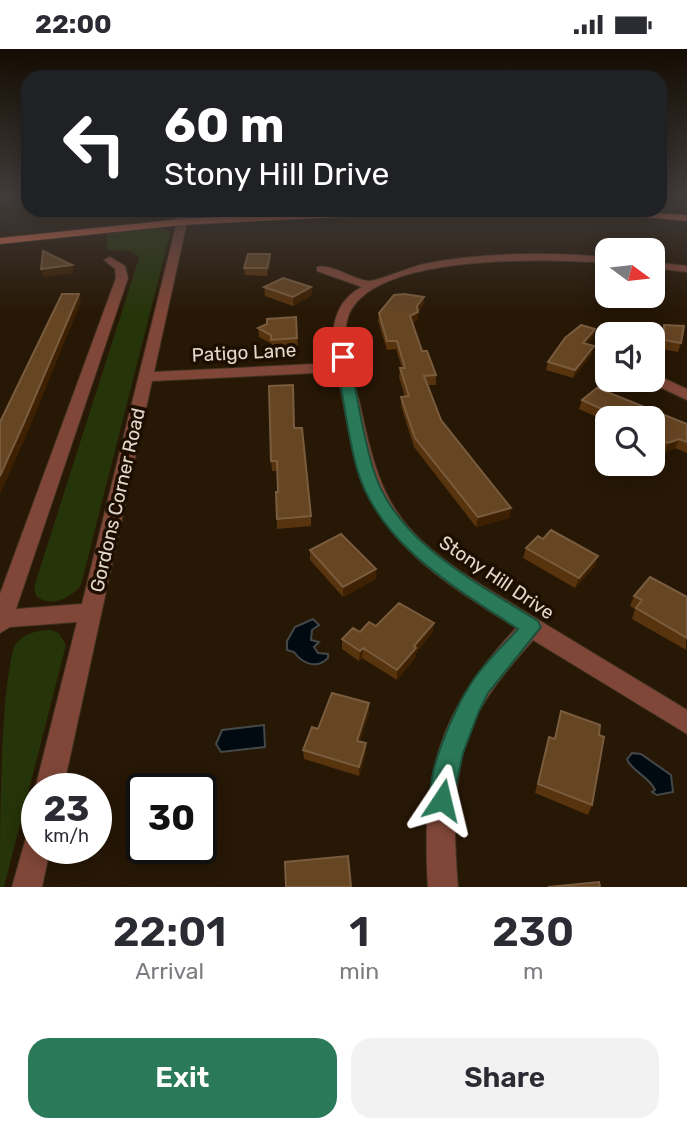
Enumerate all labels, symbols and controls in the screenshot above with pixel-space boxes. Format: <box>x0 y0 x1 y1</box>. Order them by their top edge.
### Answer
text: 22:00 <box>35 9 112 40</box>
text: 60 m <box>164 96 285 154</box>
icon: left <box>49 98 140 189</box>
text: Stony Hill Drive <box>164 155 389 193</box>
north arrow <box>595 238 665 308</box>
map controls <box>595 238 665 476</box>
button: sound <box>595 322 665 392</box>
pin <box>313 327 373 387</box>
street label: Patigo Lane <box>191 338 297 367</box>
icon: arrive <box>324 338 362 376</box>
street label: Gordons Corner Road <box>85 406 150 594</box>
button: search <box>595 406 665 476</box>
street label: Stony Hill Drive <box>435 530 559 624</box>
position arrow <box>405 763 479 837</box>
speed limit sign: 30 <box>126 773 217 864</box>
text: 23 <box>44 788 89 830</box>
text: km/h <box>44 825 89 847</box>
text: 22:01 <box>113 907 226 957</box>
text: 1 <box>349 907 369 957</box>
text: 230 <box>492 907 574 957</box>
text: Arrival <box>135 957 204 985</box>
text: min <box>339 957 379 985</box>
text: m <box>523 957 543 985</box>
button: Exit <box>28 1038 337 1118</box>
button: Share <box>351 1038 659 1118</box>

